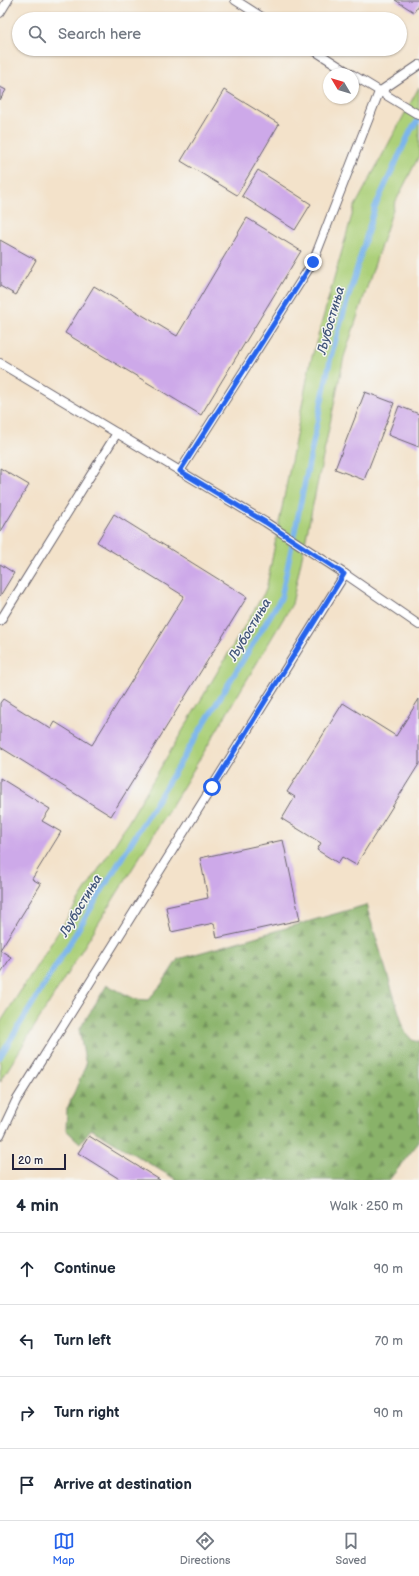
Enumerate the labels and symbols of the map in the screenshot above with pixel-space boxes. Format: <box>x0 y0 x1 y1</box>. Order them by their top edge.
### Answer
north arrow <box>323 68 359 104</box>
route end <box>304 253 322 271</box>
water label: Љубостиња <box>313 284 348 357</box>
water label: Љубостиња <box>225 595 275 664</box>
route start <box>203 778 221 796</box>
water label: Љубостиња <box>56 871 106 940</box>
scale bar <box>12 1152 66 1171</box>

